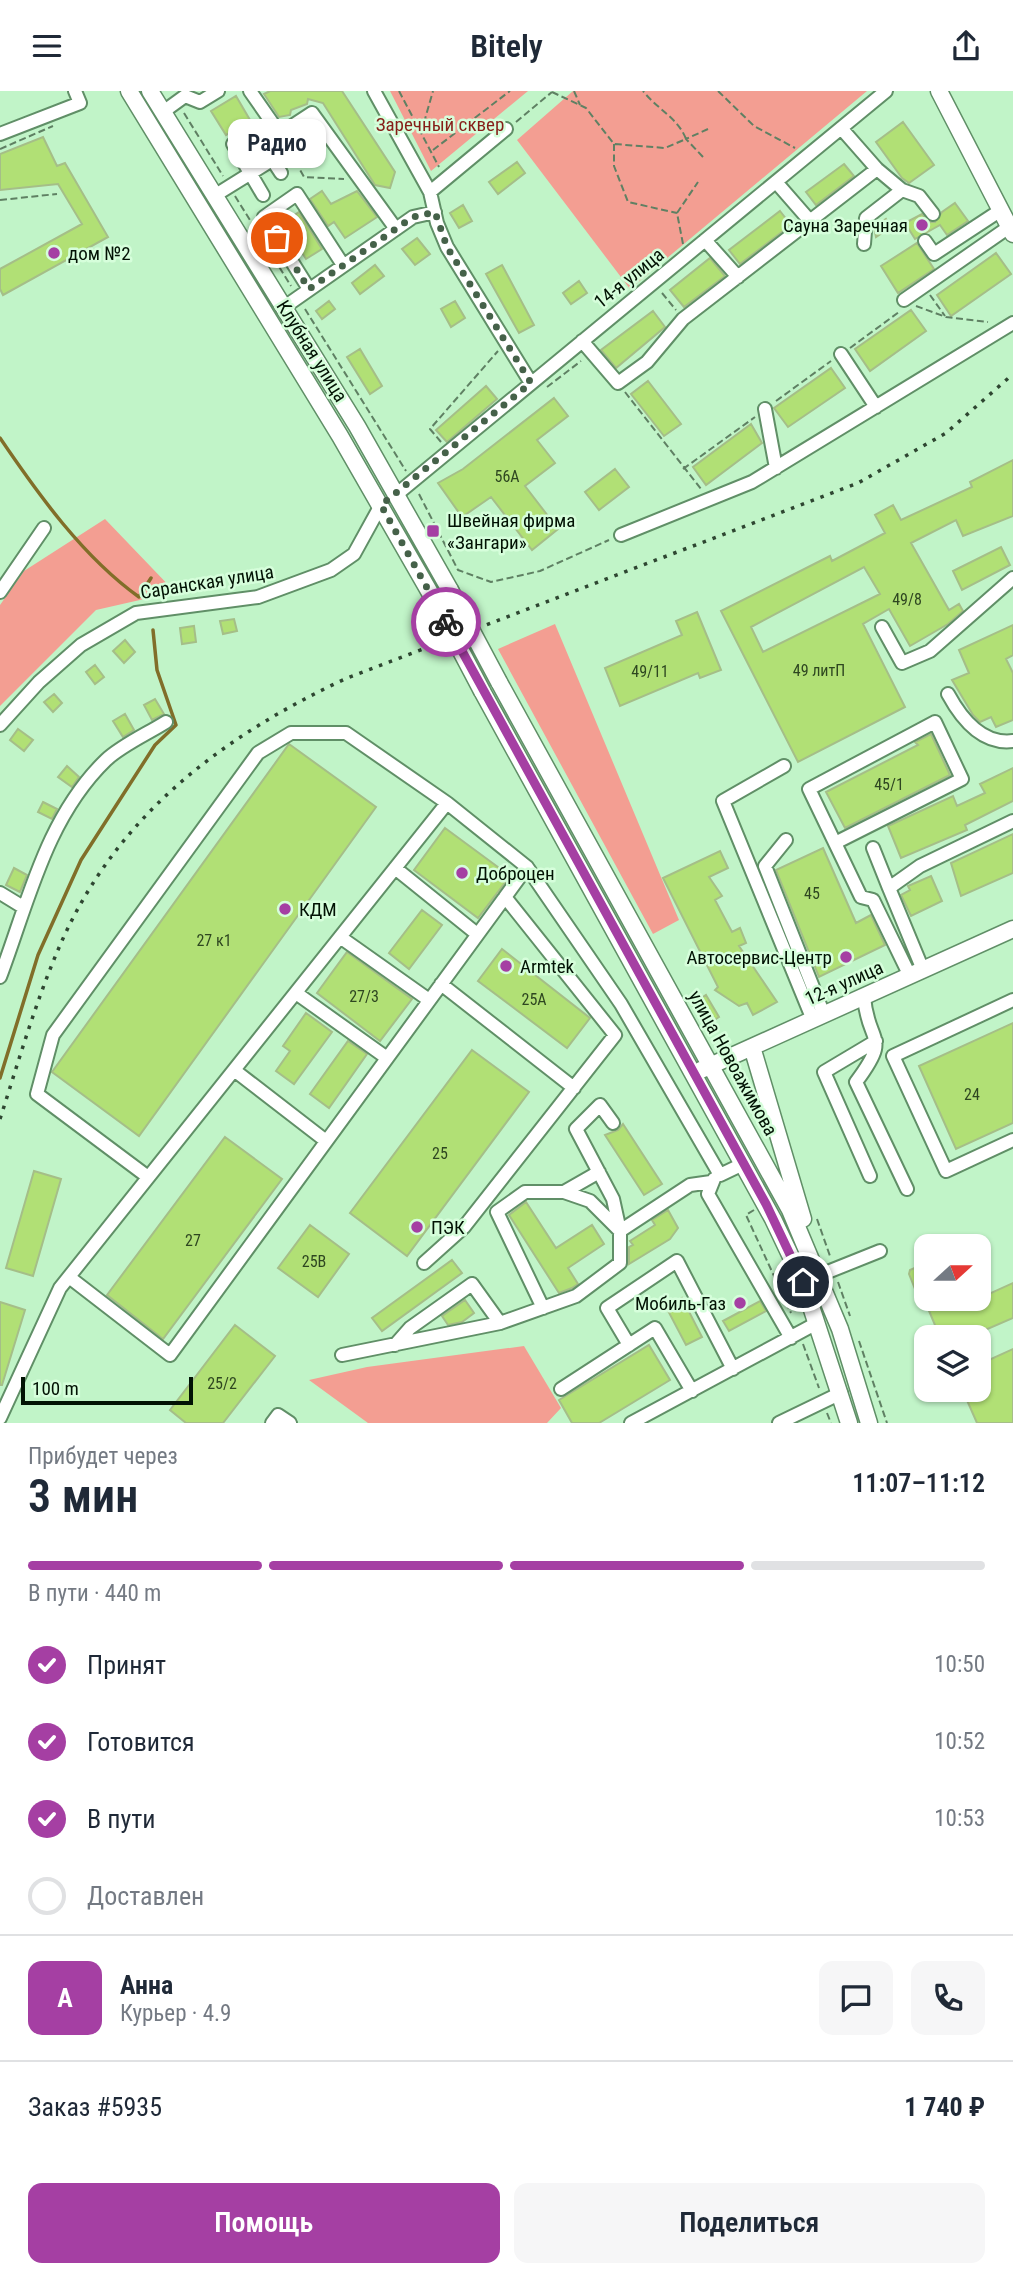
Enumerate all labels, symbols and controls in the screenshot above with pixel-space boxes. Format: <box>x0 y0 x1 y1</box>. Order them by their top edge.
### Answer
icon: menu <box>28 27 66 65</box>
text: Bitely <box>470 27 543 65</box>
icon: share <box>947 27 985 65</box>
park label: Заречный сквер <box>376 113 504 136</box>
callout: Радио <box>228 119 326 168</box>
text: Радио <box>247 130 307 157</box>
pin <box>247 208 307 268</box>
place label: Сауна Заречная <box>783 214 908 237</box>
marker: Сауна Заречная <box>914 217 930 233</box>
icon: bag <box>258 219 296 257</box>
place label: дом №2 <box>68 242 131 265</box>
street label: 14-я улица <box>590 243 668 313</box>
marker: дом №2 <box>46 245 62 261</box>
street label: Клубная улица <box>272 296 352 406</box>
house number: 56А <box>494 467 520 486</box>
place label: Швейная фирма «Зангари» <box>447 509 575 554</box>
marker: Швейная фирма «Зангари» <box>425 523 441 539</box>
street label: Саранская улица <box>139 560 275 604</box>
courier <box>411 587 481 657</box>
house number: 49/8 <box>892 590 922 609</box>
icon: bike <box>427 603 465 641</box>
house number: 49 литП <box>793 661 845 680</box>
house number: 49/11 <box>631 662 669 681</box>
house number: 45/1 <box>874 775 904 794</box>
place label: Доброцен <box>476 862 555 885</box>
marker: Доброцен <box>454 865 470 881</box>
house number: 45 <box>804 884 820 903</box>
place label: КДМ <box>299 898 337 921</box>
marker: КДМ <box>277 901 293 917</box>
house number: 27 к1 <box>196 931 232 950</box>
place label: Автосервис-Центр <box>686 946 832 969</box>
marker: Автосервис-Центр <box>838 949 854 965</box>
place label: Armtek <box>520 955 575 978</box>
street label: 12-я улица <box>801 956 887 1010</box>
marker: Armtek <box>498 958 514 974</box>
street label: улица Новоажимова <box>684 986 782 1140</box>
house number: 27/3 <box>349 987 379 1006</box>
house number: 25А <box>521 990 547 1009</box>
house number: 24 <box>964 1085 980 1104</box>
house number: 25 <box>432 1144 448 1163</box>
place label: ПЭК <box>431 1216 465 1239</box>
marker: ПЭК <box>409 1219 425 1235</box>
house number: 27 <box>185 1231 201 1250</box>
north arrow <box>914 1234 990 1311</box>
map controls <box>914 1234 991 1402</box>
house number: 25В <box>302 1252 326 1271</box>
pin <box>773 1252 833 1312</box>
icon: home <box>784 1263 822 1301</box>
place label: Мобиль-Газ <box>635 1292 726 1315</box>
marker: Мобиль-Газ <box>732 1295 748 1311</box>
button: layers <box>914 1325 991 1402</box>
scale bar <box>21 1374 192 1406</box>
house number: 25/2 <box>207 1374 237 1393</box>
text: 100 m <box>32 1377 79 1400</box>
text: Прибудет через <box>28 1443 178 1470</box>
text: 11:07–11:12 <box>852 1468 985 1498</box>
text: 3 мин <box>28 1469 138 1523</box>
text: В пути · 440 m <box>28 1580 161 1607</box>
icon: check <box>28 1646 66 1684</box>
text: Принят <box>87 1650 166 1680</box>
text: 10:50 <box>934 1651 985 1678</box>
icon: check <box>28 1723 66 1761</box>
text: Готовится <box>87 1727 195 1757</box>
text: 10:52 <box>934 1728 985 1755</box>
icon: check <box>28 1800 66 1838</box>
text: В пути <box>87 1804 156 1834</box>
text: 10:53 <box>934 1805 985 1832</box>
text: Доставлен <box>87 1881 204 1911</box>
button: chat <box>819 1961 893 2035</box>
button: phone <box>911 1961 985 2035</box>
text: Анна <box>120 1970 173 2000</box>
text: А <box>57 1983 73 2013</box>
text: Курьер · 4.9 <box>120 2000 231 2027</box>
text: Заказ #5935 <box>28 2092 162 2122</box>
text: 1 740 ₽ <box>904 2092 985 2122</box>
button: Помощь <box>28 2183 500 2263</box>
button: Поделиться <box>514 2183 985 2263</box>

